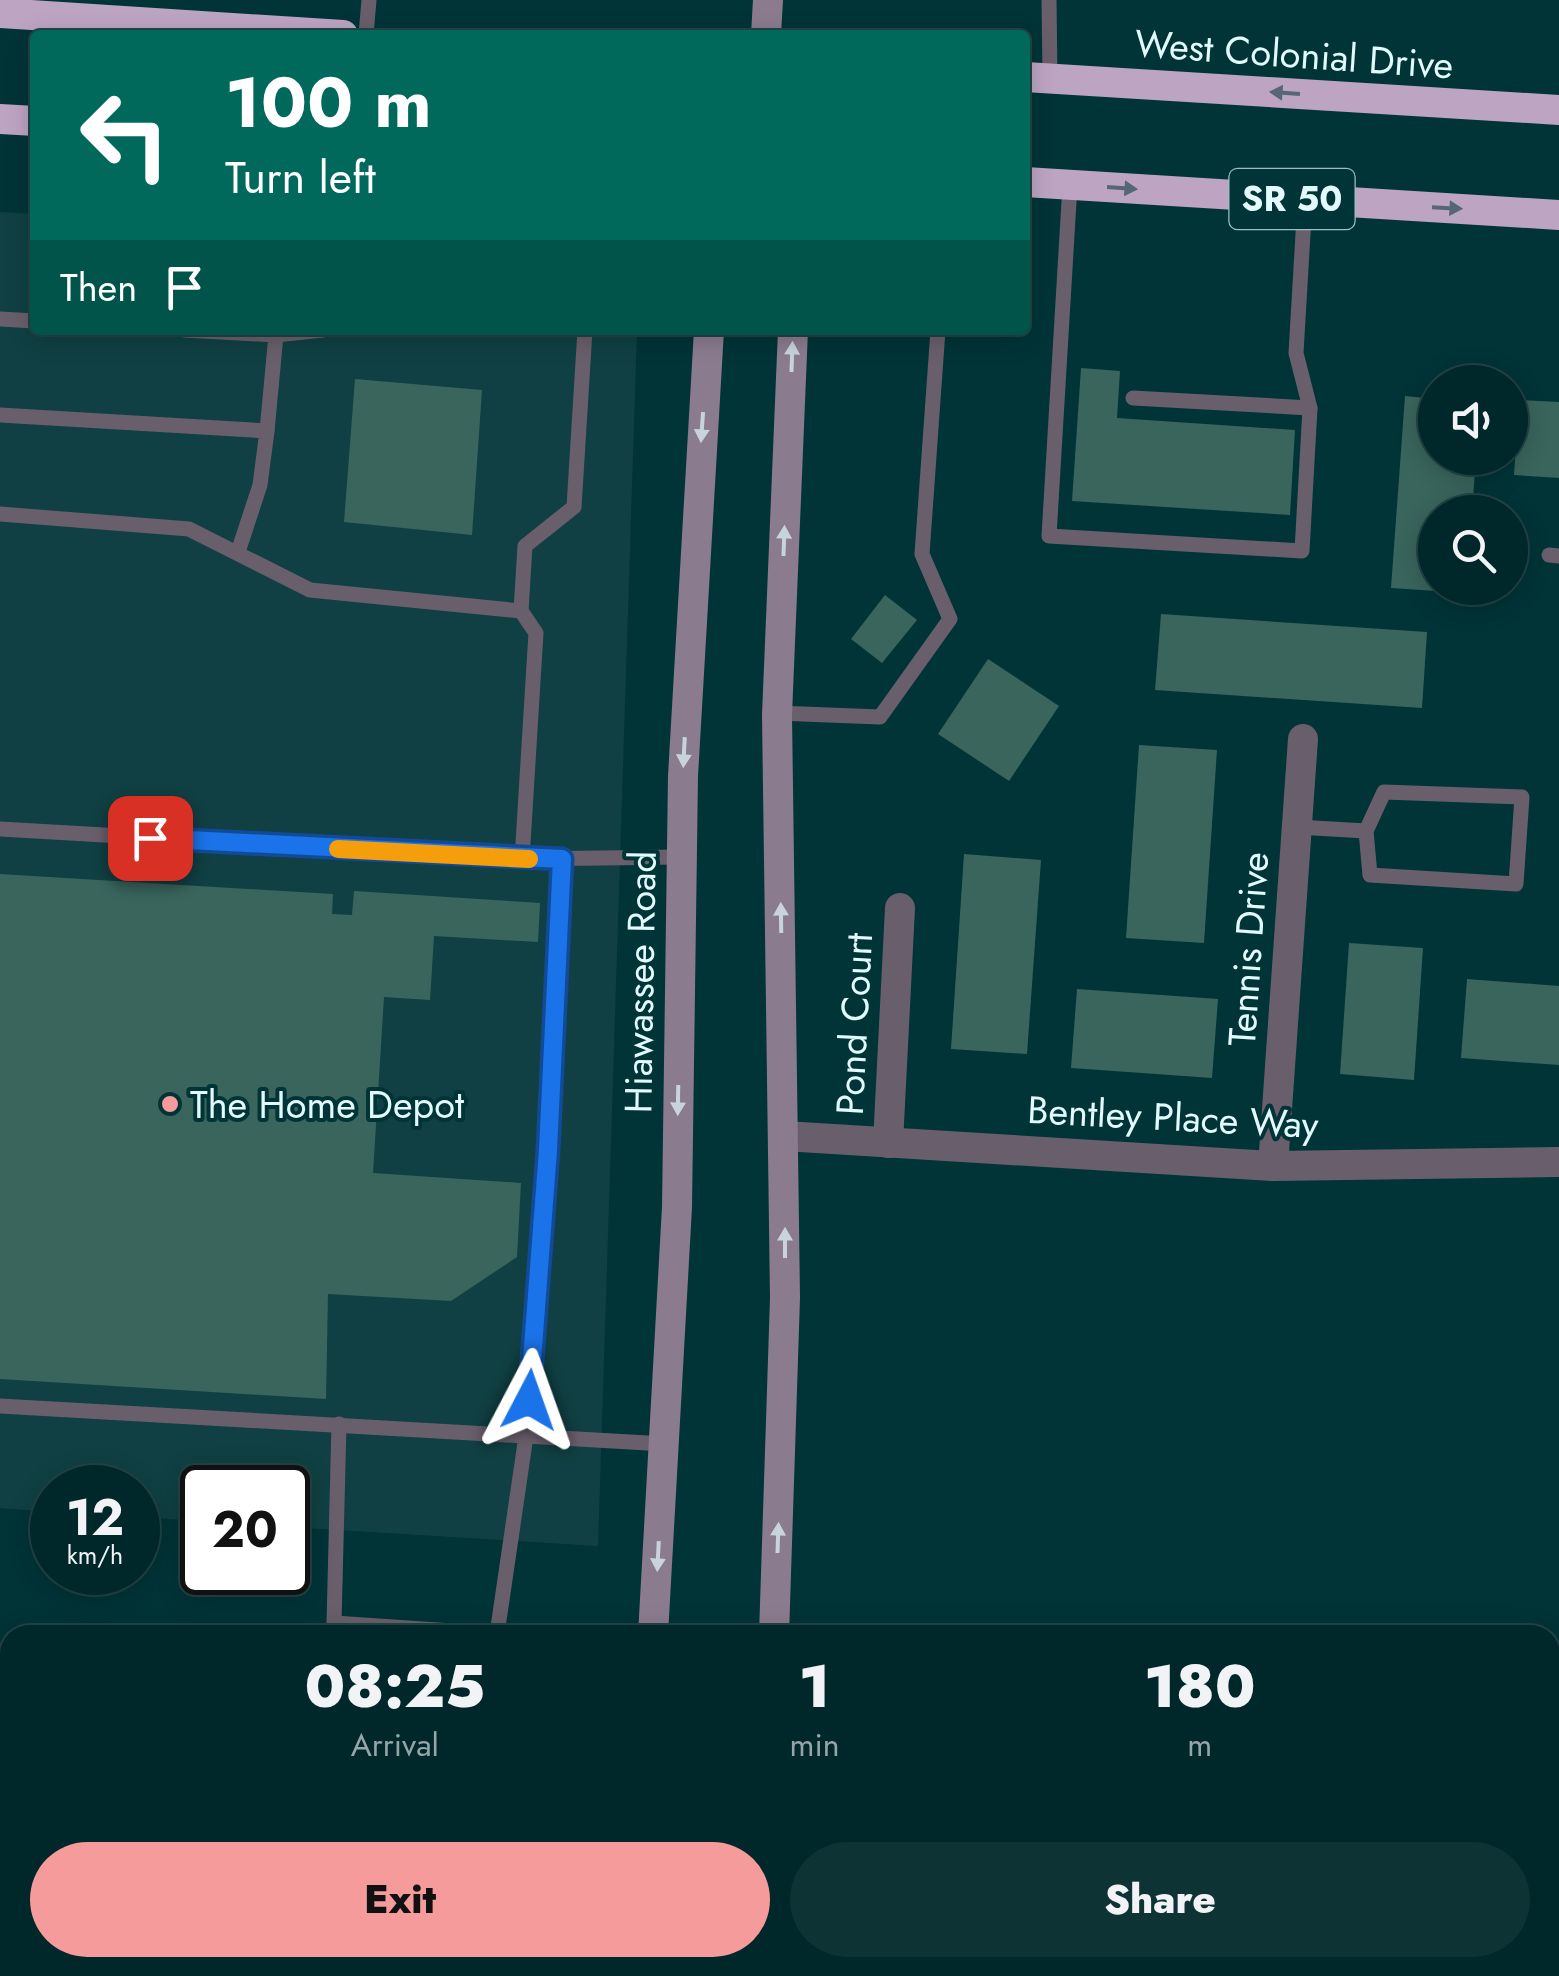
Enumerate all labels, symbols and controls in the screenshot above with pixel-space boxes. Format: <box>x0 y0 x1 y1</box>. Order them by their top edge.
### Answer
street label: West Colonial Drive <box>1133 15 1455 93</box>
text: 100 m <box>225 52 432 153</box>
icon: left <box>60 70 190 200</box>
one-way arrow <box>1269 85 1301 101</box>
text: Turn left <box>225 145 376 210</box>
road number: SR 50 <box>1230 169 1354 229</box>
one-way arrow <box>1107 180 1139 196</box>
one-way arrow <box>1431 200 1463 216</box>
text: Then <box>60 260 137 315</box>
icon: arrive <box>157 260 212 315</box>
one-way arrow <box>784 340 800 372</box>
map controls <box>1418 365 1528 605</box>
button: sound <box>1418 365 1528 475</box>
one-way arrow <box>694 412 710 444</box>
button: search <box>1418 495 1528 605</box>
one-way arrow <box>777 525 793 557</box>
one-way arrow <box>676 736 692 768</box>
pin <box>108 796 193 881</box>
icon: arrive <box>123 811 178 866</box>
street label: Hiawassee Road <box>610 850 670 1114</box>
street label: Tennis Drive <box>1214 850 1282 1048</box>
one-way arrow <box>773 901 789 933</box>
street label: Pond Court <box>822 932 886 1116</box>
place label: The Home Depot <box>190 1077 464 1132</box>
street label: Bentley Place Way <box>1026 1082 1320 1152</box>
one-way arrow <box>670 1085 686 1117</box>
marker: The Home Depot <box>159 1093 181 1115</box>
one-way arrow <box>777 1226 793 1258</box>
position arrow <box>477 1348 581 1452</box>
speed limit sign: 20 <box>180 1465 310 1595</box>
text: 12 <box>66 1481 124 1554</box>
one-way arrow <box>770 1521 786 1553</box>
text: km/h <box>67 1537 123 1573</box>
one-way arrow <box>650 1540 666 1572</box>
text: 08:25 <box>304 1643 485 1730</box>
text: 1 <box>799 1643 830 1730</box>
text: 180 <box>1144 1643 1256 1730</box>
text: Arrival <box>351 1722 439 1768</box>
text: min <box>790 1722 840 1768</box>
text: m <box>1187 1722 1212 1768</box>
button: Exit <box>30 1842 770 1957</box>
button: Share <box>790 1842 1530 1957</box>

